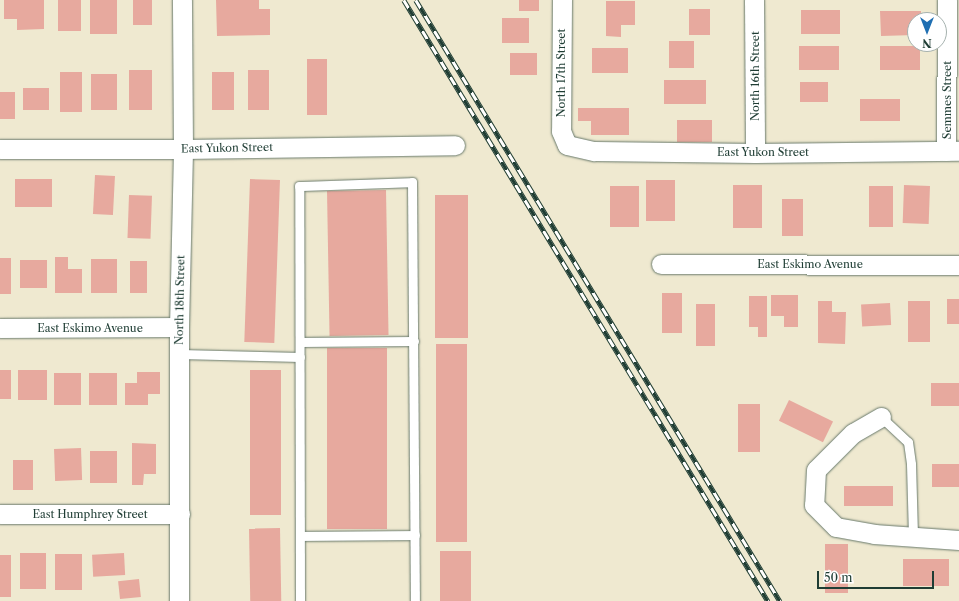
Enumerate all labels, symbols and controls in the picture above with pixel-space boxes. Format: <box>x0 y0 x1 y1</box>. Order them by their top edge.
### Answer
north arrow <box>907 12 947 52</box>
street label: North 17th Street <box>554 29 568 117</box>
street label: North 16th Street <box>748 31 762 121</box>
text: N <box>922 36 932 50</box>
street label: Semmes Street <box>940 61 954 139</box>
street label: East Yukon Street <box>181 141 273 155</box>
street label: East Yukon Street <box>717 145 809 159</box>
street label: North 18th Street <box>173 255 187 345</box>
street label: East Eskimo Avenue <box>757 257 863 271</box>
street label: East Eskimo Avenue <box>37 321 143 335</box>
street label: East Humphrey Street <box>32 507 148 521</box>
scale bar <box>819 563 936 589</box>
text: 50 m <box>824 570 853 585</box>

